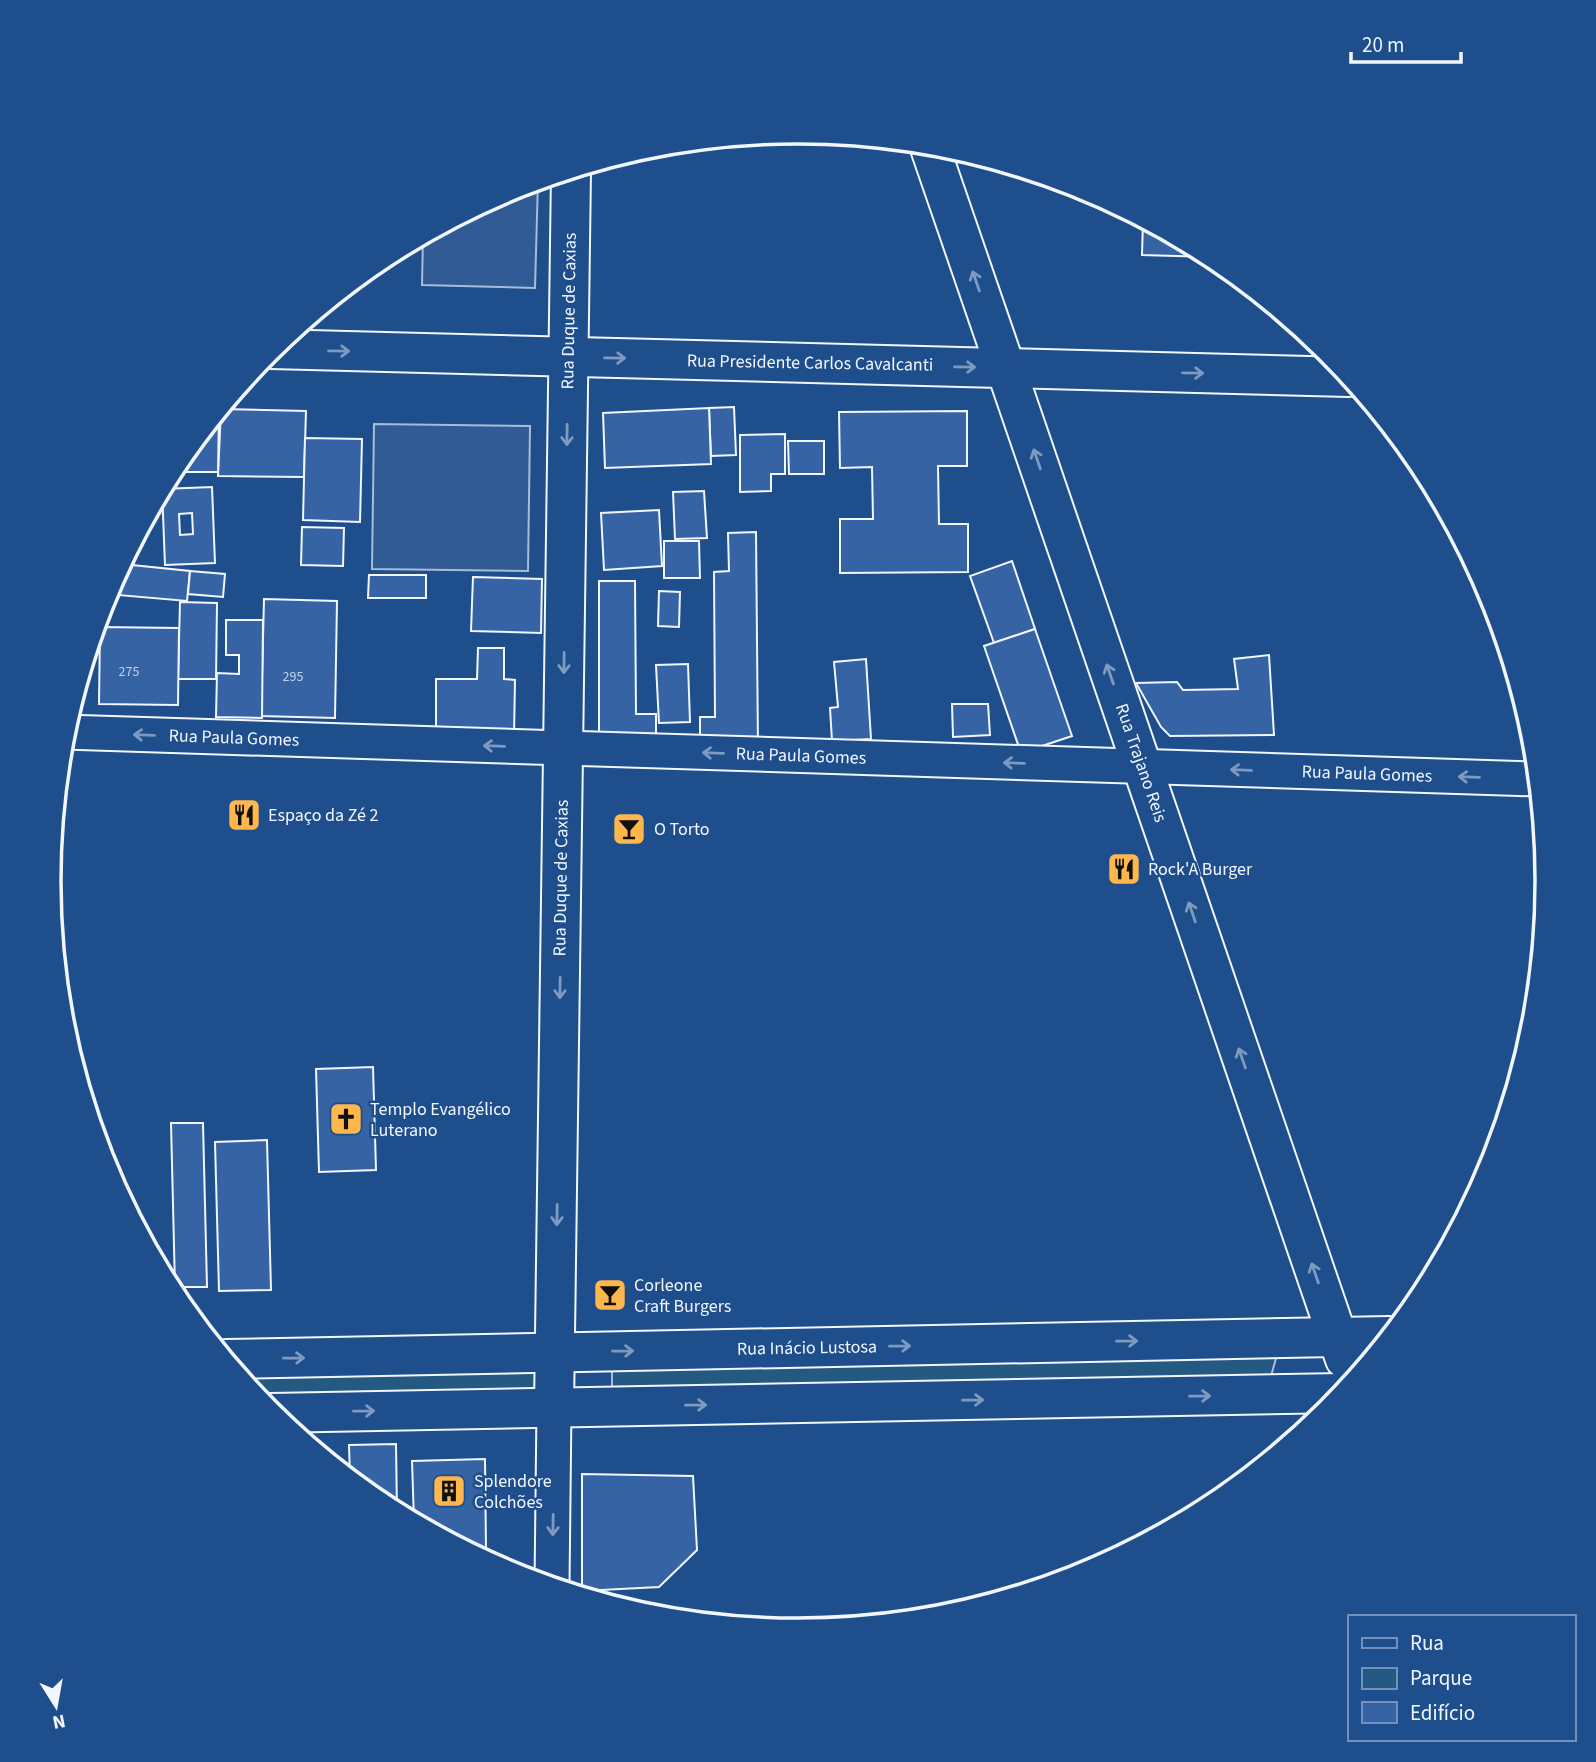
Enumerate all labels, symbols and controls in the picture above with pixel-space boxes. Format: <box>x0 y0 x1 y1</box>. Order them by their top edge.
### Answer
scale bar <box>1351 21 1461 65</box>
text: 20 m <box>1362 30 1404 60</box>
street label: Rua Duque de Caxias <box>555 232 583 390</box>
one-way arrow <box>969 270 981 292</box>
one-way arrow <box>327 345 350 358</box>
street label: Rua Presidente Carlos Cavalcanti <box>687 348 933 378</box>
one-way arrow <box>604 352 627 365</box>
one-way arrow <box>953 361 976 374</box>
one-way arrow <box>1181 367 1204 380</box>
one-way arrow <box>560 424 574 447</box>
one-way arrow <box>1030 448 1042 470</box>
one-way arrow <box>557 651 571 674</box>
house number: 275 <box>119 662 139 682</box>
one-way arrow <box>1103 663 1115 685</box>
house number: 295 <box>283 667 303 687</box>
street label: Rua Trajano Reis <box>1109 700 1173 826</box>
street label: Rua Paula Gomes <box>168 723 300 753</box>
one-way arrow <box>133 728 156 742</box>
one-way arrow <box>483 740 506 753</box>
street label: Rua Paula Gomes <box>735 741 867 771</box>
one-way arrow <box>702 746 725 760</box>
one-way arrow <box>1003 756 1026 769</box>
street label: Rua Paula Gomes <box>1301 759 1433 789</box>
one-way arrow <box>1230 764 1253 777</box>
one-way arrow <box>1458 771 1481 784</box>
restaurant icon: Espaço da Zé 2 <box>225 796 263 834</box>
street label: Rua Duque de Caxias <box>547 799 575 957</box>
place label: Espaço da Zé 2 <box>268 803 379 828</box>
bar icon: O Torto <box>610 810 648 848</box>
place label: O Torto <box>654 817 710 842</box>
restaurant icon: Rock'A Burger <box>1105 850 1143 888</box>
place label: Rock'A Burger <box>1148 857 1253 882</box>
one-way arrow <box>1185 902 1197 924</box>
one-way arrow <box>553 976 566 999</box>
one-way arrow <box>1235 1047 1247 1069</box>
place label: Templo Evangélico Luterano <box>370 1097 511 1143</box>
church icon: Templo Evangélico Luterano <box>327 1100 365 1138</box>
one-way arrow <box>550 1204 563 1227</box>
one-way arrow <box>1308 1262 1320 1284</box>
place label: Corleone Craft Burgers <box>634 1273 731 1319</box>
bar icon: Corleone Craft Burgers <box>591 1276 629 1314</box>
street label: Rua Inácio Lustosa <box>737 1334 877 1362</box>
one-way arrow <box>1115 1335 1138 1348</box>
one-way arrow <box>888 1339 911 1353</box>
one-way arrow <box>611 1344 634 1358</box>
one-way arrow <box>283 1351 306 1364</box>
one-way arrow <box>1188 1389 1211 1403</box>
one-way arrow <box>961 1394 984 1407</box>
one-way arrow <box>684 1399 707 1412</box>
one-way arrow <box>352 1405 375 1418</box>
place label: Splendore Colchões <box>474 1469 552 1515</box>
building icon: Splendore Colchões <box>430 1472 468 1510</box>
one-way arrow <box>546 1513 560 1536</box>
legend <box>1348 1615 1575 1741</box>
text: Rua <box>1410 1628 1444 1658</box>
text: Parque <box>1410 1663 1472 1693</box>
north arrow <box>21 1671 91 1741</box>
text: Edifício <box>1410 1698 1475 1728</box>
text: N <box>50 1707 68 1736</box>

